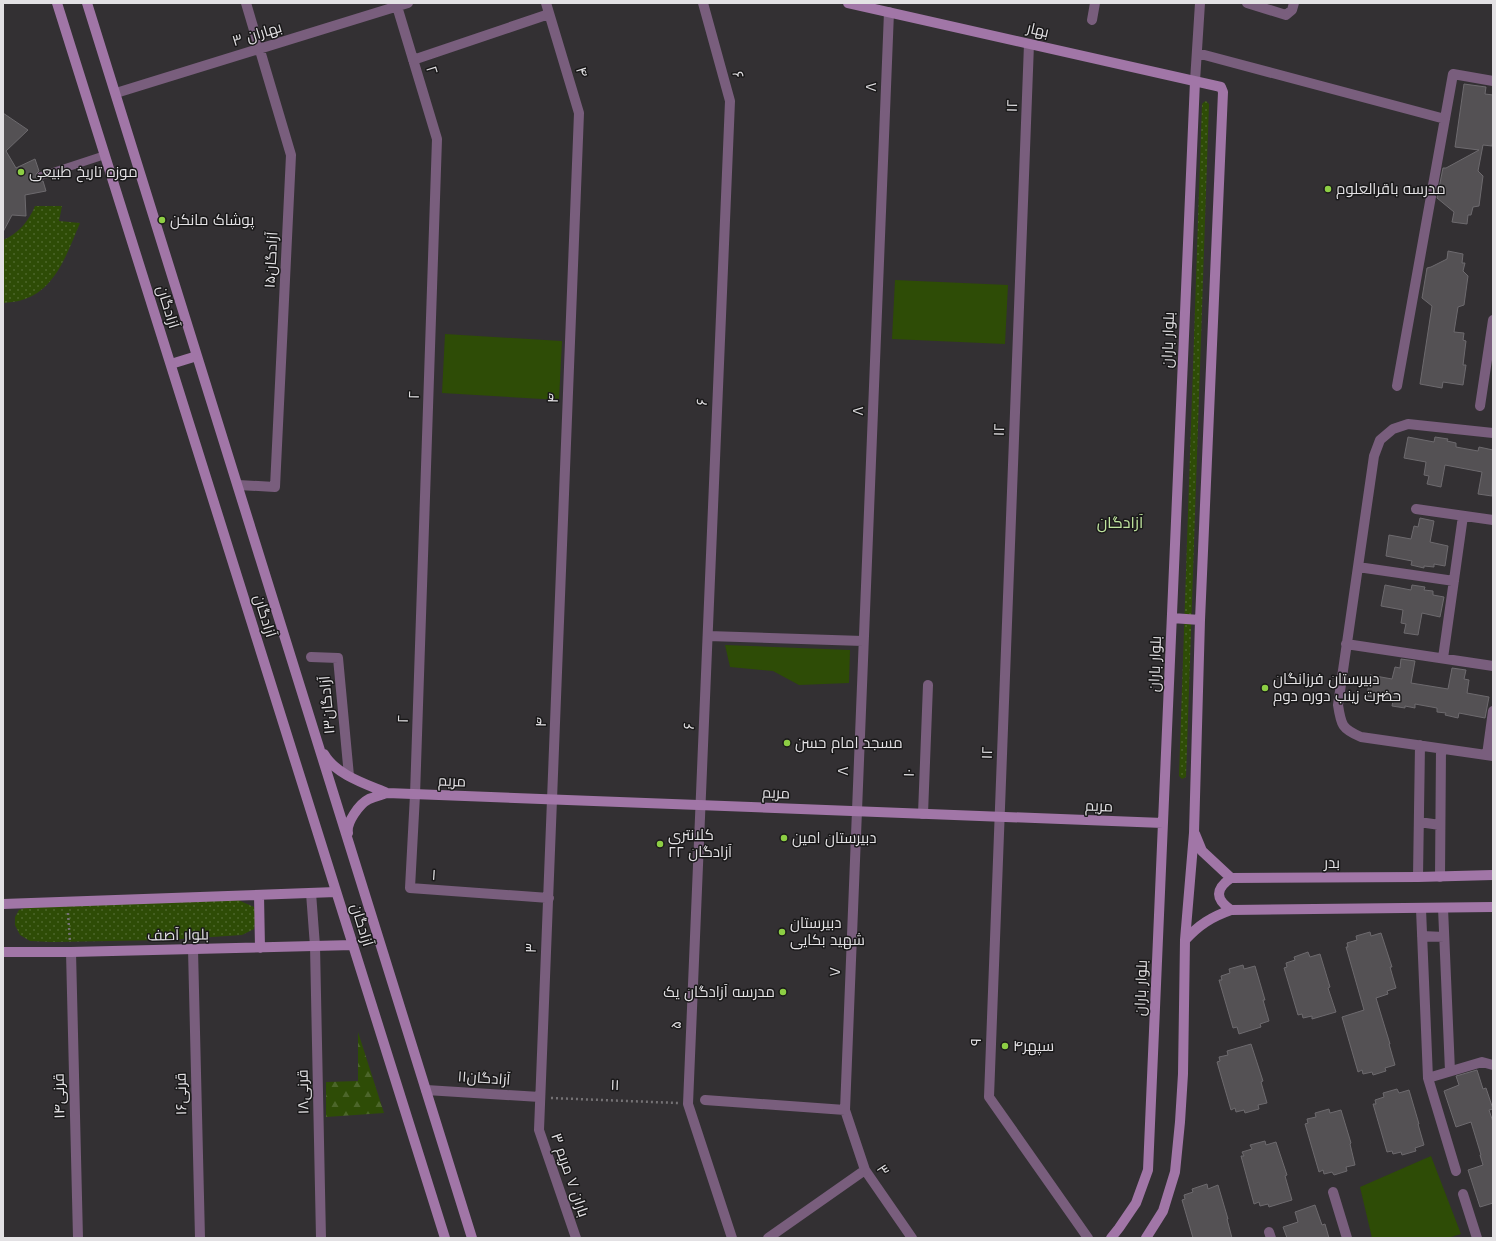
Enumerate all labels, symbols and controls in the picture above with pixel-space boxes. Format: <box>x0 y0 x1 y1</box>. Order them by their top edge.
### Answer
street label: بهاران ۳ <box>229 16 285 52</box>
street label: بهار <box>1024 17 1051 43</box>
street label: ۲ <box>420 63 444 77</box>
street label: ۴ <box>570 64 594 80</box>
street label: ۶ <box>726 69 750 81</box>
street label: ۸ <box>860 82 882 92</box>
street label: ۱۲ <box>1001 99 1023 113</box>
place label: موزه تاریخ طبیعی <box>29 161 138 183</box>
marker: موزه تاریخ طبیعی <box>16 167 26 177</box>
place label: مدرسه باقرالعلوم <box>1336 178 1446 200</box>
marker: مدرسه باقرالعلوم <box>1323 184 1333 194</box>
place label: پوشاک مانکن <box>170 209 254 231</box>
marker: پوشاک مانکن <box>157 215 167 225</box>
street label: آزادگان۱۵ <box>259 231 283 289</box>
street label: آزادگان <box>151 283 185 331</box>
street label: بلوار باران <box>1156 312 1180 368</box>
street label: ۲ <box>403 391 425 399</box>
street label: ۴ <box>542 393 564 403</box>
street label: ۶ <box>691 398 713 406</box>
street label: ۸ <box>847 406 869 416</box>
street label: ۱۲ <box>988 423 1010 437</box>
district label: آزادگان <box>1097 511 1144 534</box>
street label: آزادگان <box>248 592 282 640</box>
street label: بلوار باران <box>1143 636 1167 692</box>
place label: دبیرستان فرزانگان حضرت زینب دوره دوم <box>1273 668 1401 707</box>
street label: آزادگان۱۳ <box>313 675 341 735</box>
marker: دبیرستان فرزانگان حضرت زینب دوره دوم <box>1260 683 1270 693</box>
street label: ۲ <box>392 715 414 723</box>
street label: ۴ <box>530 717 552 727</box>
street label: ۶ <box>678 722 700 730</box>
place label: مسجد امام حسن <box>795 732 903 754</box>
marker: مسجد امام حسن <box>782 738 792 748</box>
street label: ۱۲ <box>976 746 998 760</box>
street label: ۸ <box>832 766 854 776</box>
street label: ۱۰ <box>898 768 920 778</box>
street label: مریم <box>438 770 466 792</box>
street label: مریم <box>762 782 790 804</box>
street label: مریم <box>1085 795 1113 817</box>
place label: کلانتری ۲۲ آزادگان <box>668 824 732 863</box>
place label: دبیرستان امین <box>792 827 876 849</box>
marker: دبیرستان امین <box>779 833 789 843</box>
marker: کلانتری ۲۲ آزادگان <box>655 839 665 849</box>
street label: بدر <box>1323 852 1340 874</box>
street label: ۱ <box>431 864 437 886</box>
street label: آزادگان <box>345 901 379 949</box>
place label: دبیرستان شهید بکایی <box>790 912 865 951</box>
street label: بلوار آصف <box>147 923 209 947</box>
marker: دبیرستان شهید بکایی <box>777 927 787 937</box>
street label: ۳ <box>520 943 542 953</box>
street label: بلوار باران <box>1129 960 1153 1016</box>
street label: ۷ <box>824 967 846 977</box>
place label: مدرسه آزادگان یک <box>663 981 775 1003</box>
marker: مدرسه آزادگان یک <box>778 987 788 997</box>
street label: ۵ <box>665 1021 687 1029</box>
place label: سپهر۴ <box>1013 1035 1054 1057</box>
street label: ۹ <box>965 1038 987 1046</box>
marker: سپهر۴ <box>1000 1041 1010 1051</box>
street label: آزادگان۱۱ <box>457 1065 511 1091</box>
street label: قرنی۱۸ <box>292 1069 314 1115</box>
street label: قرنی۱۶ <box>170 1072 192 1116</box>
street label: قرنی۱۴ <box>48 1073 70 1119</box>
street label: ۱۱ <box>610 1074 620 1096</box>
street label: باران ۷ مریم ۳ <box>545 1130 595 1220</box>
street label: ۳ <box>871 1160 895 1180</box>

